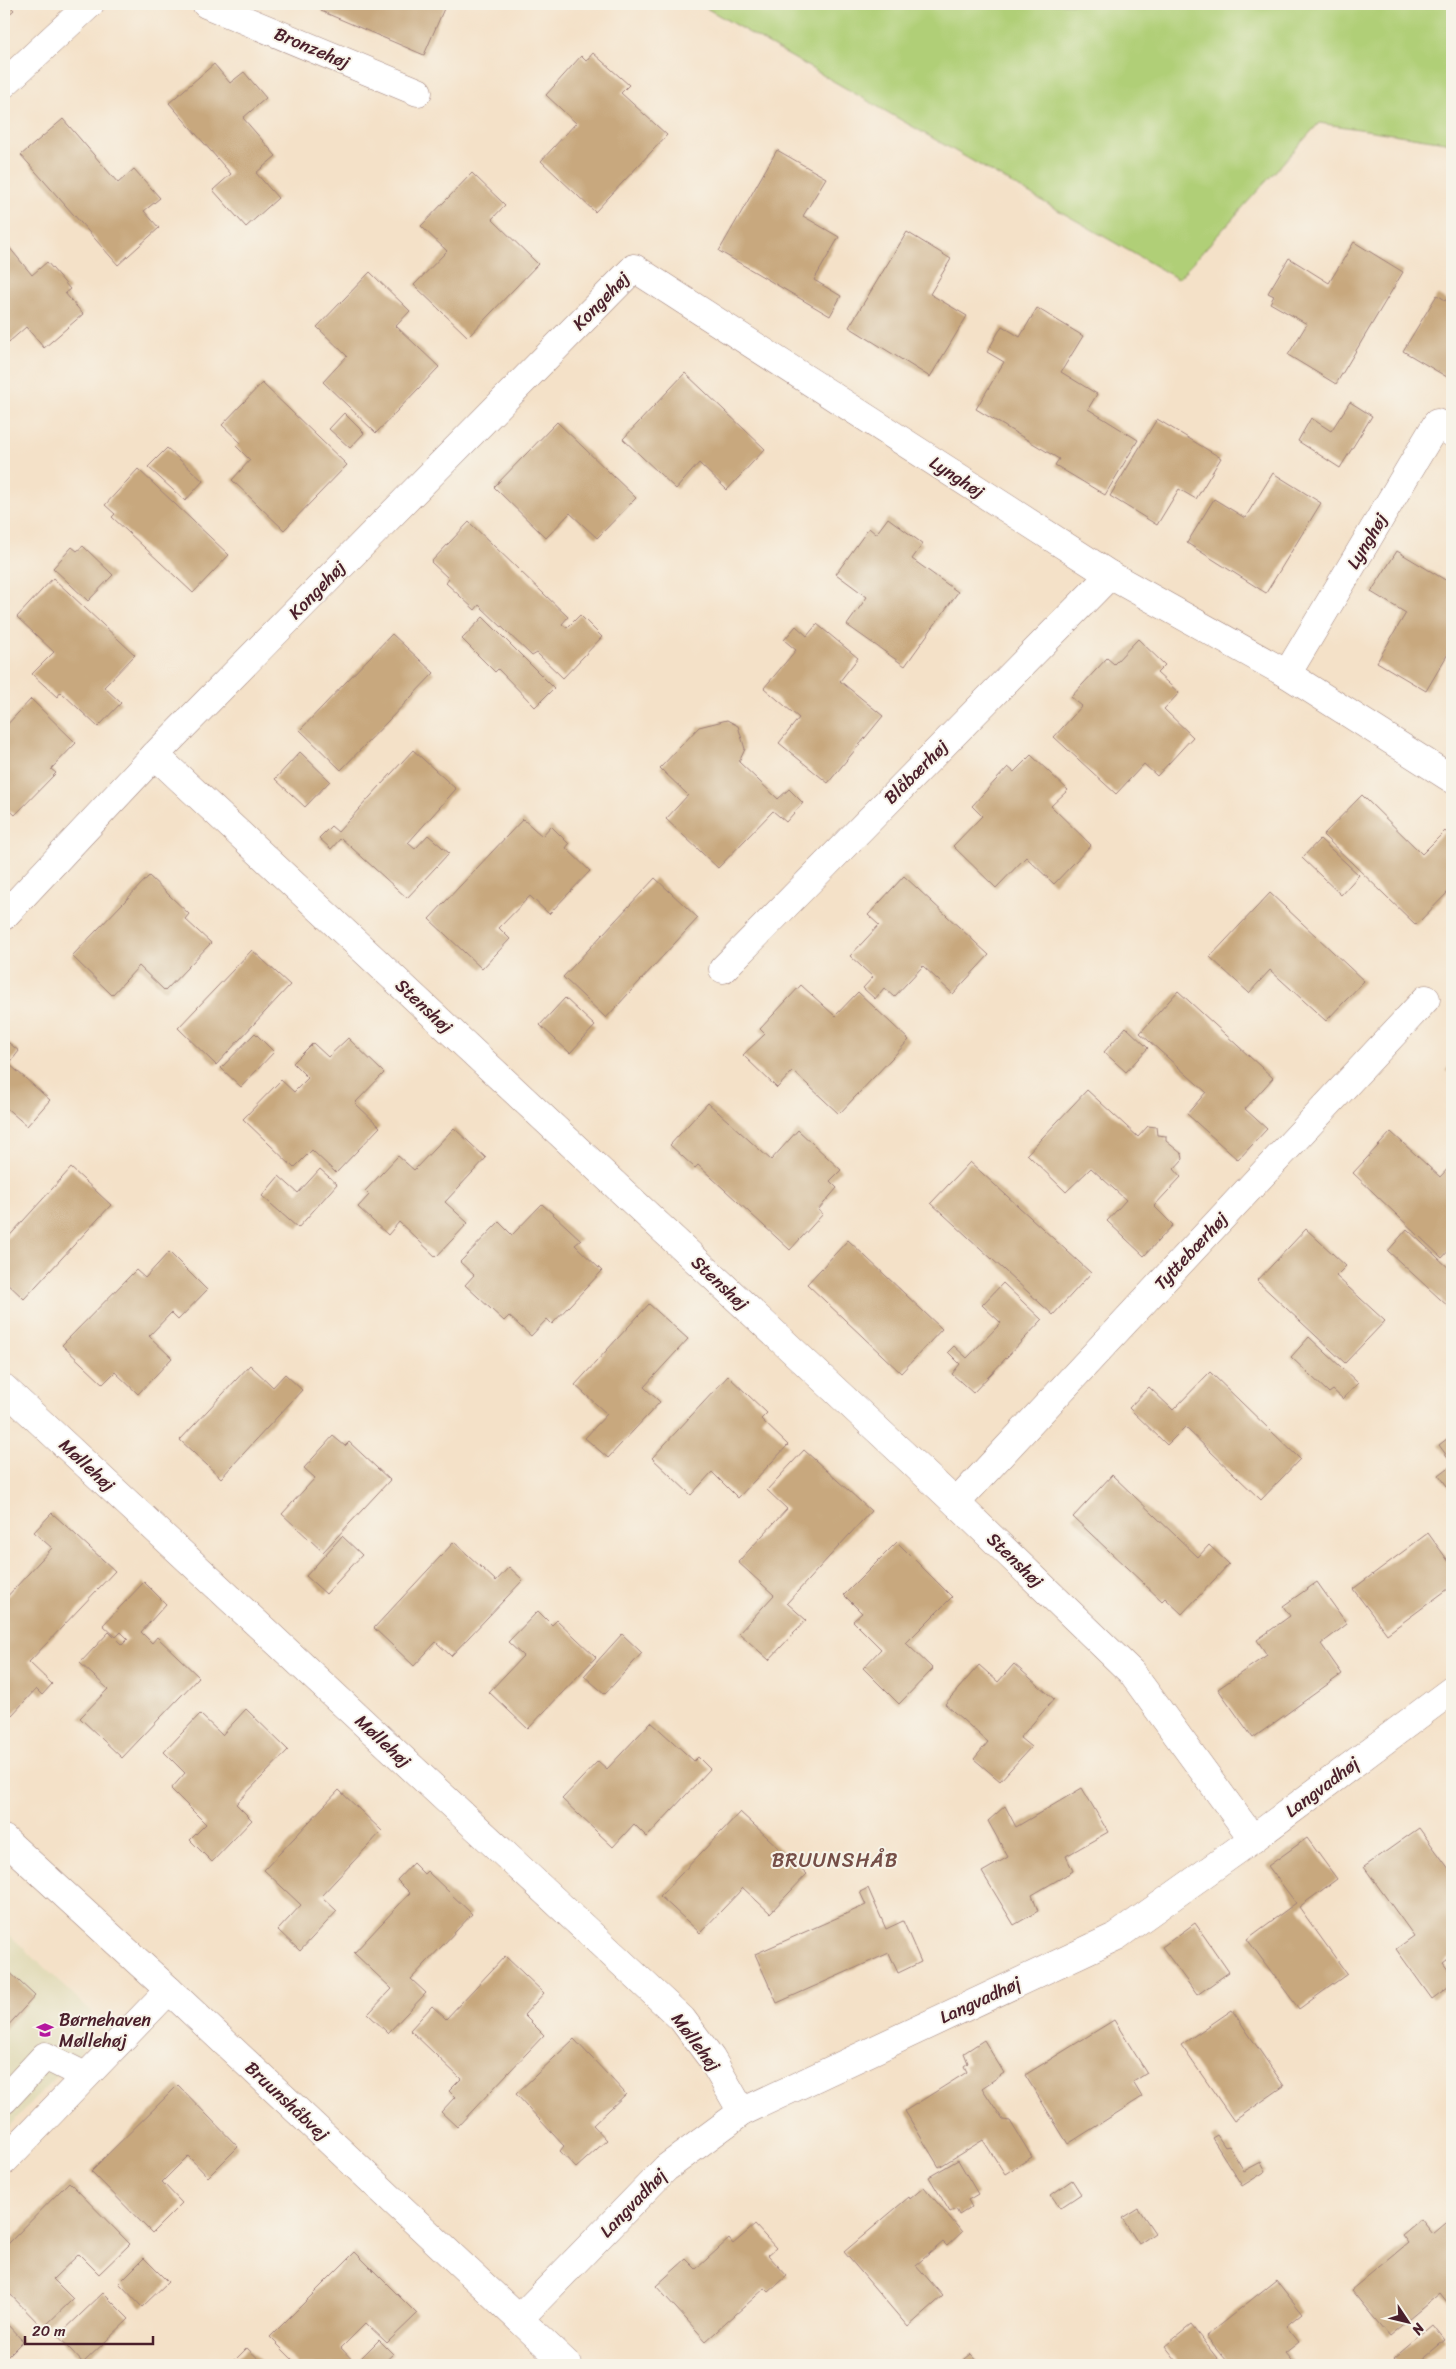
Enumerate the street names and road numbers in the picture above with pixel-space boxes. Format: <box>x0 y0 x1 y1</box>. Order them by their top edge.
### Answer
street label: Bronzehøj <box>269 18 355 78</box>
street label: Kongehøj <box>564 264 638 338</box>
street label: Lynghøj <box>923 447 991 507</box>
street label: Lynghøj <box>1338 507 1396 575</box>
street label: Kongehøj <box>280 553 354 627</box>
street label: Blåbærhøj <box>876 732 956 812</box>
street label: Stenshøj <box>388 970 461 1042</box>
street label: Tyttebærhøj <box>1146 1204 1236 1298</box>
street label: Stenshøj <box>684 1247 757 1319</box>
street label: Møllehøj <box>51 1430 123 1500</box>
street label: Stenshøj <box>979 1524 1051 1596</box>
street label: Møllehøj <box>347 1706 419 1776</box>
street label: Langvadhøj <box>1278 1748 1367 1826</box>
street label: Langvadhøj <box>934 1967 1027 2033</box>
street label: Møllehøj <box>663 2005 729 2079</box>
street label: Bruunshåbvej <box>237 2053 337 2149</box>
street label: Langvadhøj <box>591 2160 675 2245</box>

